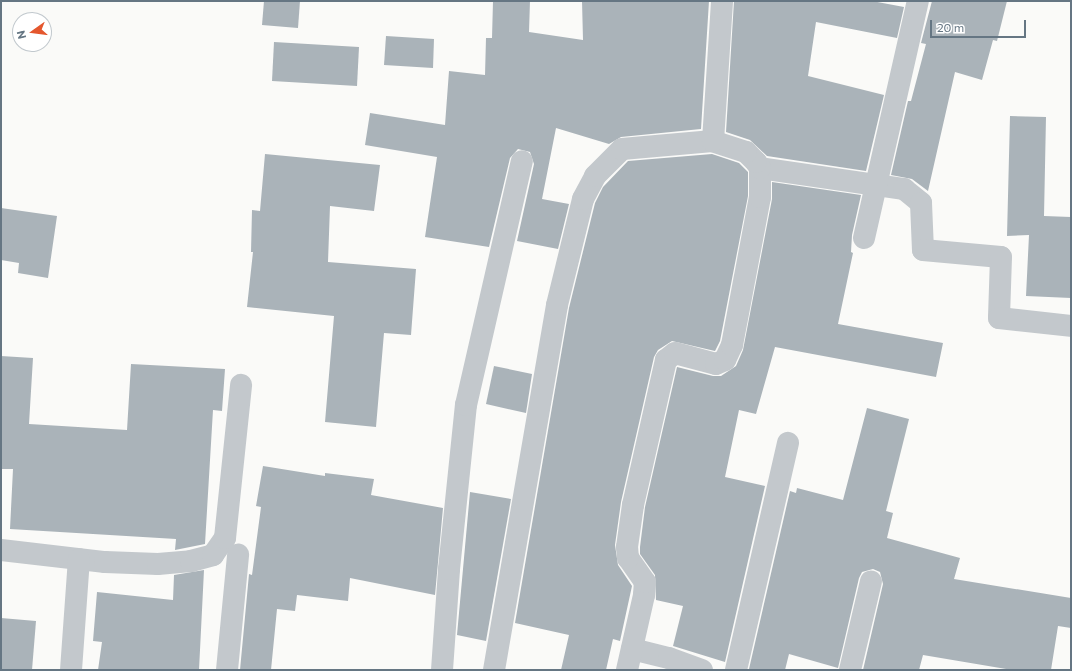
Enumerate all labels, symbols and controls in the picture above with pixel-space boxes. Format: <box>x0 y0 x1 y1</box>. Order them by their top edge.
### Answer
north arrow <box>12 12 52 52</box>
scale bar <box>932 12 1028 38</box>
text: 20 m <box>937 20 964 34</box>
text: N <box>14 29 28 40</box>

